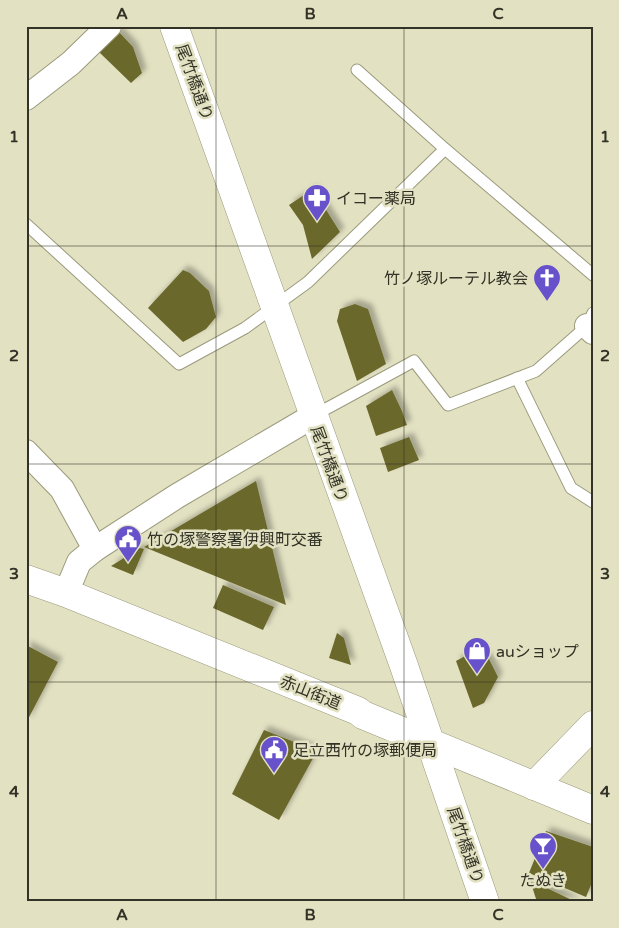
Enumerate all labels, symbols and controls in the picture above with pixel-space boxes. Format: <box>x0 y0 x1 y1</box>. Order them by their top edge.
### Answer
text: A <box>116 4 128 24</box>
text: B <box>304 4 316 24</box>
text: C <box>492 4 504 24</box>
street label: 尾竹橋通り <box>171 41 217 123</box>
text: 1 <box>9 127 19 147</box>
text: 1 <box>600 127 610 147</box>
pharmacy icon: イコー薬局 <box>302 183 332 222</box>
place label: イコー薬局 <box>336 189 416 209</box>
church icon: 竹ノ塚ルーテル教会 <box>532 263 562 302</box>
place label: 竹ノ塚ルーテル教会 <box>384 269 528 289</box>
text: 2 <box>9 346 19 366</box>
text: 2 <box>600 346 610 366</box>
street label: 尾竹橋通り <box>306 423 352 505</box>
public building icon: 竹の塚警察署伊興町交番 <box>113 524 143 563</box>
place label: 竹の塚警察署伊興町交番 <box>147 530 323 550</box>
text: 3 <box>9 564 19 584</box>
text: 3 <box>600 564 610 584</box>
shop icon: auショップ <box>462 636 492 675</box>
place label: auショップ <box>496 642 579 662</box>
street label: 赤山街道 <box>277 672 344 714</box>
public building icon: 足立西竹の塚郵便局 <box>259 735 289 774</box>
place label: 足立西竹の塚郵便局 <box>293 741 437 761</box>
text: 4 <box>9 782 19 802</box>
text: 4 <box>600 782 610 802</box>
street label: 尾竹橋通り <box>443 804 488 886</box>
bar icon: たぬき <box>528 831 558 870</box>
place label: たぬき <box>519 871 567 891</box>
text: A <box>116 905 128 925</box>
text: B <box>304 905 316 925</box>
text: C <box>492 905 504 925</box>

